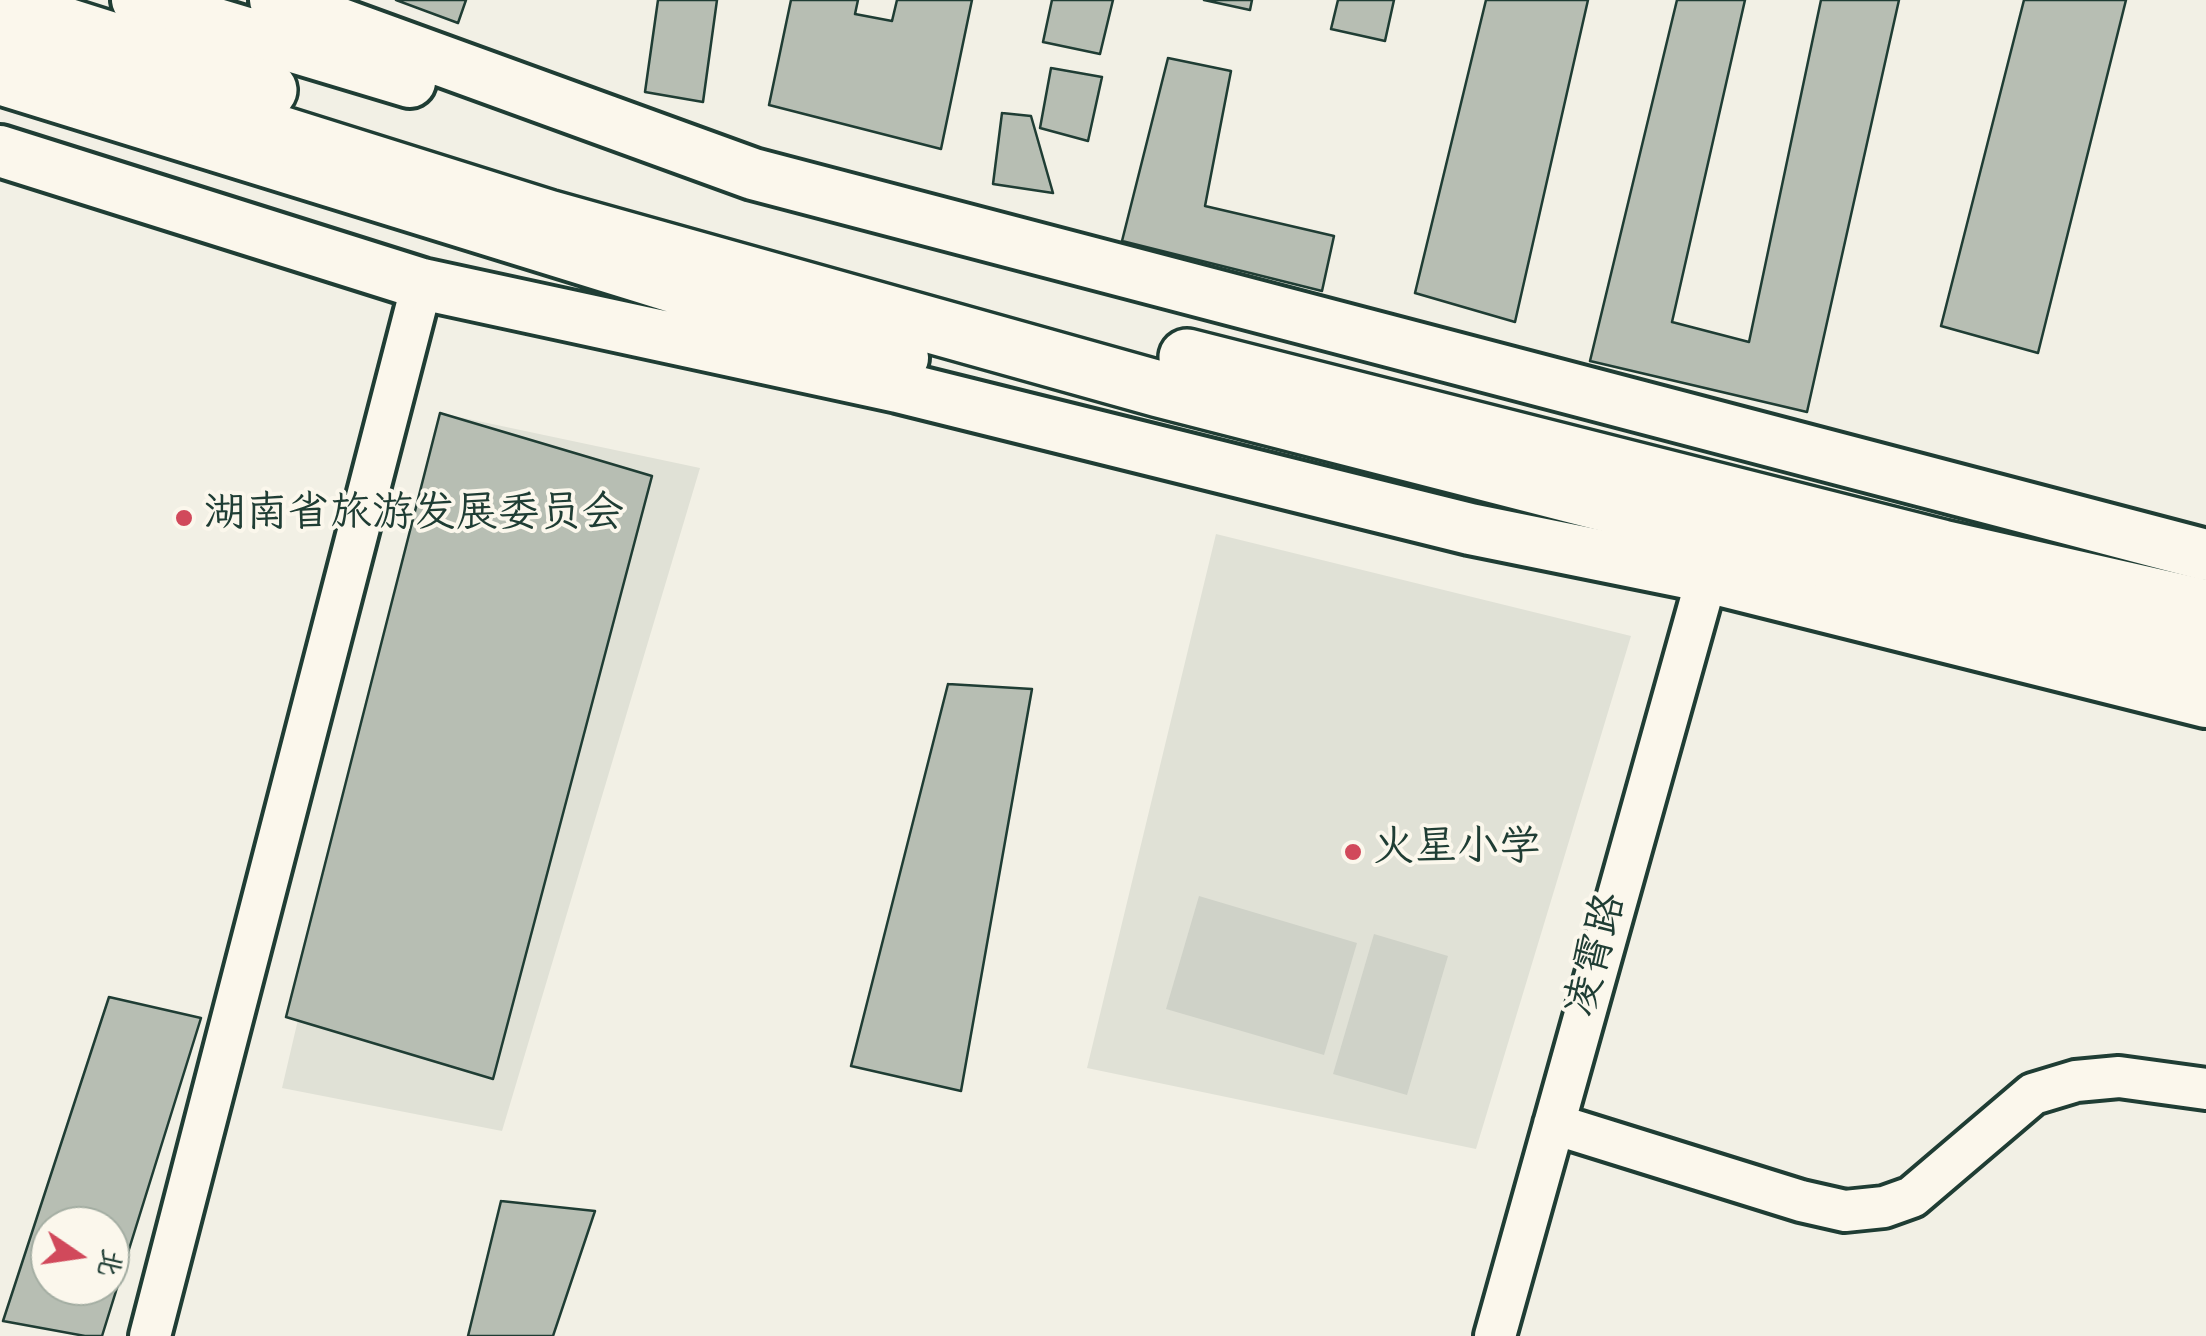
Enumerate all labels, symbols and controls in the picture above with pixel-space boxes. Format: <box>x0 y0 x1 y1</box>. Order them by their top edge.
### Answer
place label: 湖南省旅游发展委员会 <box>204 493 624 543</box>
marker: 湖南省旅游发展委员会 <box>173 507 195 529</box>
place label: 火星小学 <box>1373 827 1541 877</box>
marker: 火星小学 <box>1342 841 1364 863</box>
street label: 凌霄路 <box>1559 889 1641 1023</box>
north arrow <box>30 1206 130 1306</box>
text: 北 <box>85 1244 131 1281</box>

